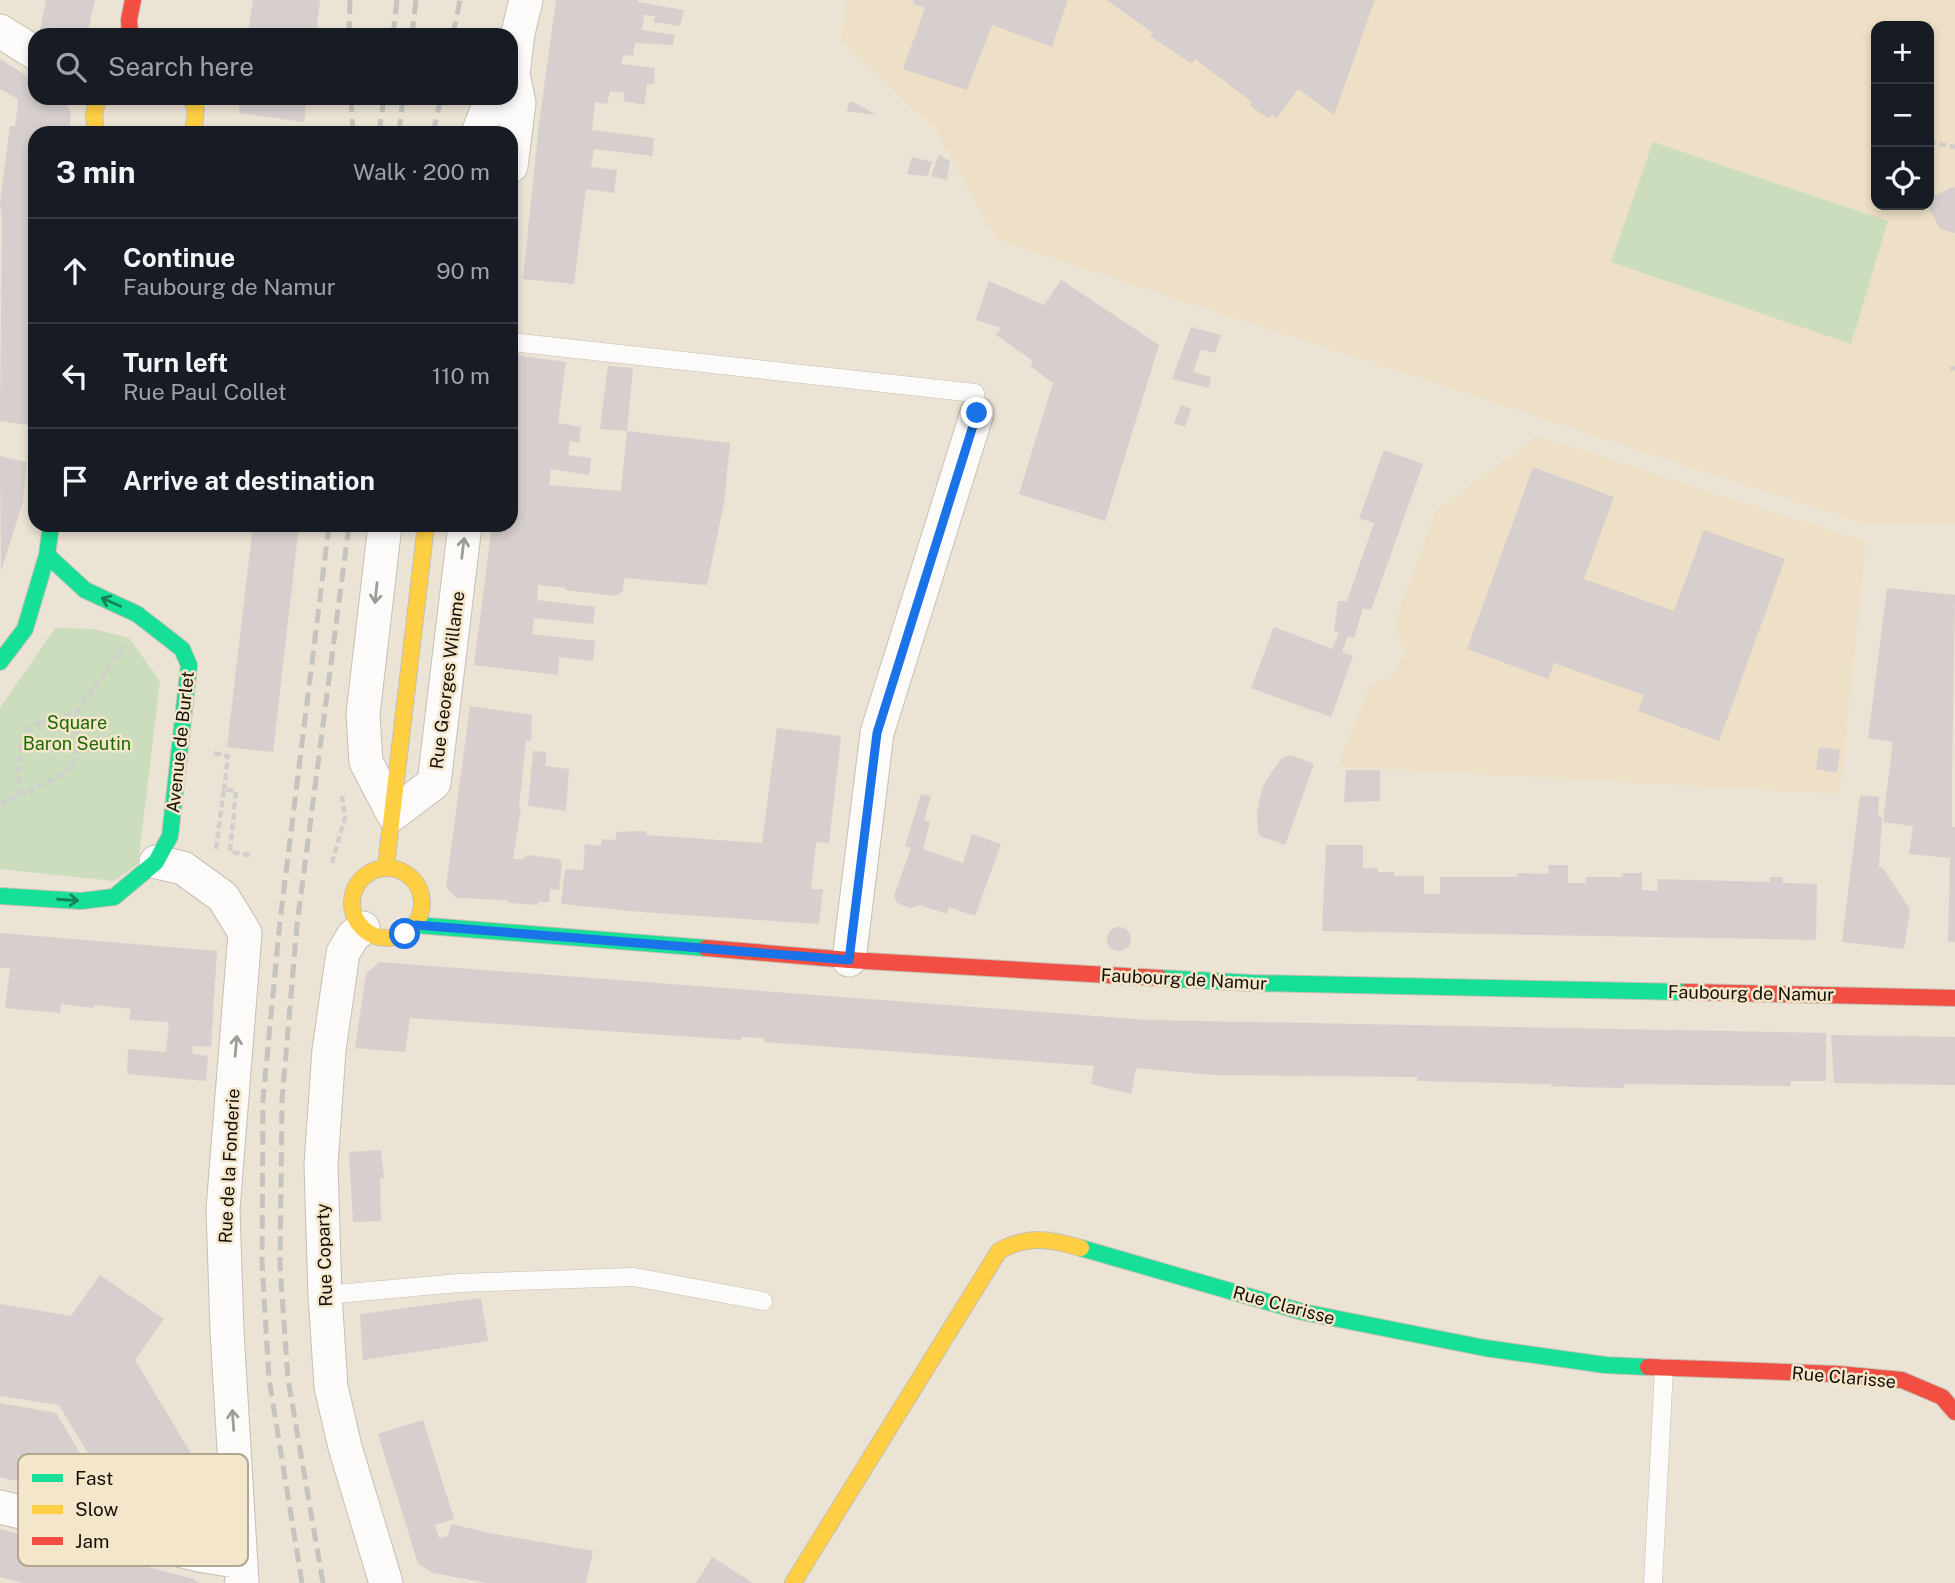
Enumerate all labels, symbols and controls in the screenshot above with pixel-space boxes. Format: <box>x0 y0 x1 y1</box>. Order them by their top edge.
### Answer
map controls <box>1871 21 1934 210</box>
button: + <box>1871 21 1934 84</box>
search box <box>28 28 518 105</box>
icon: search <box>52 48 90 86</box>
text: Search here <box>108 51 254 82</box>
button: − <box>1871 84 1934 147</box>
button: locate <box>1871 147 1934 210</box>
text: 3 min <box>56 154 135 190</box>
text: Walk · 200 m <box>353 158 490 185</box>
text: Continue <box>123 242 235 273</box>
icon: ahead <box>56 252 94 290</box>
text: 90 m <box>436 257 490 284</box>
text: Faubourg de Namur <box>123 273 336 300</box>
text: Turn left <box>123 347 228 378</box>
icon: left <box>56 357 94 395</box>
text: 110 m <box>432 362 490 389</box>
text: Rue Paul Collet <box>123 378 287 405</box>
route end <box>961 397 992 428</box>
icon: arrive <box>56 462 94 500</box>
text: Arrive at destination <box>123 465 375 496</box>
one-way arrow <box>456 537 469 559</box>
one-way arrow <box>370 581 383 604</box>
street label: Rue Georges Willame <box>426 590 468 770</box>
one-way arrow <box>101 595 122 608</box>
street label: Avenue de Burlet <box>162 670 198 814</box>
park label: Square Baron Seutin <box>23 712 131 754</box>
one-way arrow <box>56 894 79 907</box>
route start <box>389 918 420 949</box>
street label: Faubourg de Namur <box>1100 964 1268 994</box>
street label: Faubourg de Namur <box>1668 981 1834 1005</box>
one-way arrow <box>230 1036 243 1058</box>
street label: Rue de la Fonderie <box>214 1088 244 1244</box>
street label: Rue Coparty <box>312 1203 336 1307</box>
street label: Rue Clarisse <box>1231 1281 1337 1329</box>
street label: Rue Clarisse <box>1791 1362 1897 1392</box>
one-way arrow <box>226 1409 239 1432</box>
legend <box>18 1454 248 1566</box>
text: Fast <box>75 1467 113 1489</box>
text: Slow <box>75 1498 119 1520</box>
text: Jam <box>75 1530 109 1552</box>

